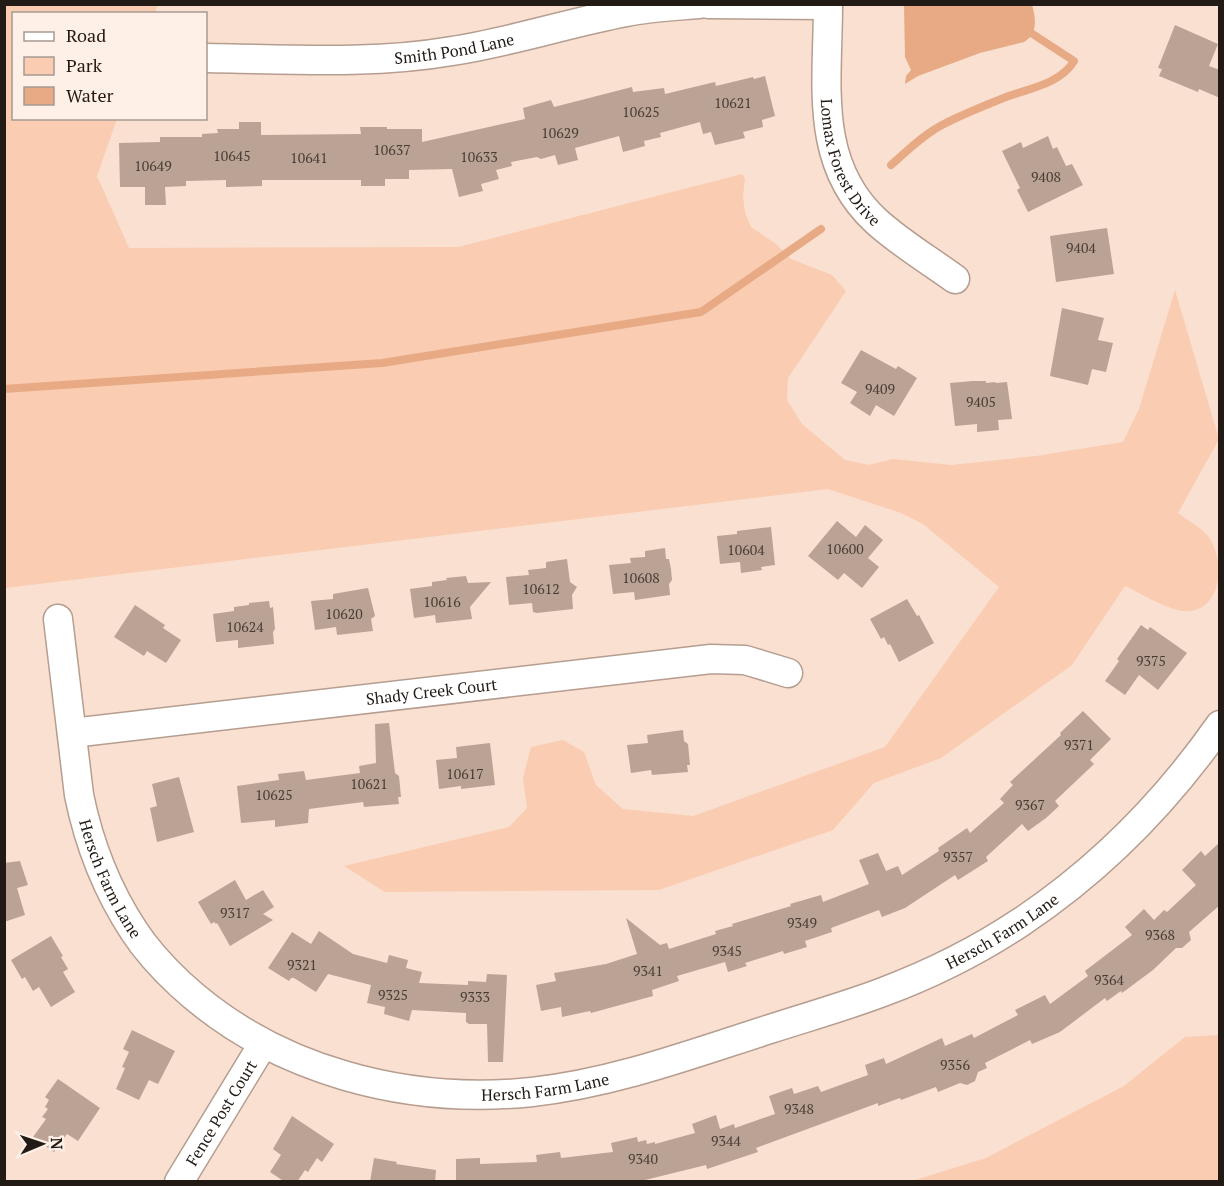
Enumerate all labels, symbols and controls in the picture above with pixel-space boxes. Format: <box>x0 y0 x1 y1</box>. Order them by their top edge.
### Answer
legend <box>12 12 207 120</box>
text: Road <box>66 23 106 47</box>
street label: Smith Pond Lane <box>394 28 516 69</box>
text: Park <box>66 53 103 77</box>
text: Water <box>66 83 113 107</box>
house number: 10621 <box>714 93 752 112</box>
street label: Lomax Forest Drive <box>816 98 886 231</box>
house number: 10625 <box>622 102 660 121</box>
house number: 10629 <box>541 123 579 142</box>
house number: 10637 <box>373 140 411 159</box>
house number: 10645 <box>213 146 251 165</box>
house number: 10633 <box>460 147 498 166</box>
house number: 10641 <box>290 148 328 167</box>
house number: 10649 <box>134 156 172 175</box>
house number: 9408 <box>1031 167 1061 186</box>
house number: 9404 <box>1066 238 1096 257</box>
house number: 9409 <box>865 379 895 398</box>
house number: 9405 <box>966 392 996 411</box>
house number: 10600 <box>826 539 864 558</box>
house number: 10604 <box>727 540 765 559</box>
house number: 10608 <box>622 568 660 587</box>
house number: 10612 <box>522 579 560 598</box>
house number: 10616 <box>423 592 461 611</box>
house number: 10620 <box>325 604 363 623</box>
house number: 10624 <box>226 617 264 636</box>
house number: 9375 <box>1136 651 1166 670</box>
street label: Shady Creek Court <box>365 673 498 710</box>
house number: 9371 <box>1064 735 1094 754</box>
house number: 10617 <box>446 764 484 783</box>
house number: 10621 <box>350 774 388 793</box>
house number: 10625 <box>255 785 293 804</box>
house number: 9367 <box>1015 795 1045 814</box>
street label: Hersch Farm Lane <box>74 817 147 943</box>
house number: 9357 <box>943 847 973 866</box>
street label: Hersch Farm Lane <box>942 888 1063 974</box>
house number: 9317 <box>220 903 250 922</box>
house number: 9349 <box>787 913 817 932</box>
house number: 9368 <box>1145 925 1175 944</box>
house number: 9345 <box>712 941 742 960</box>
house number: 9321 <box>287 955 317 974</box>
house number: 9341 <box>633 961 663 980</box>
house number: 9364 <box>1094 970 1124 989</box>
house number: 9325 <box>378 985 408 1004</box>
house number: 9333 <box>460 987 490 1006</box>
house number: 9356 <box>940 1055 970 1074</box>
street label: Fence Post Court <box>180 1056 262 1170</box>
street label: Hersch Farm Lane <box>481 1068 611 1106</box>
house number: 9348 <box>784 1099 814 1118</box>
north arrow <box>12 1114 72 1174</box>
house number: 9344 <box>711 1131 741 1150</box>
text: N <box>46 1137 68 1150</box>
house number: 9340 <box>628 1149 658 1168</box>

